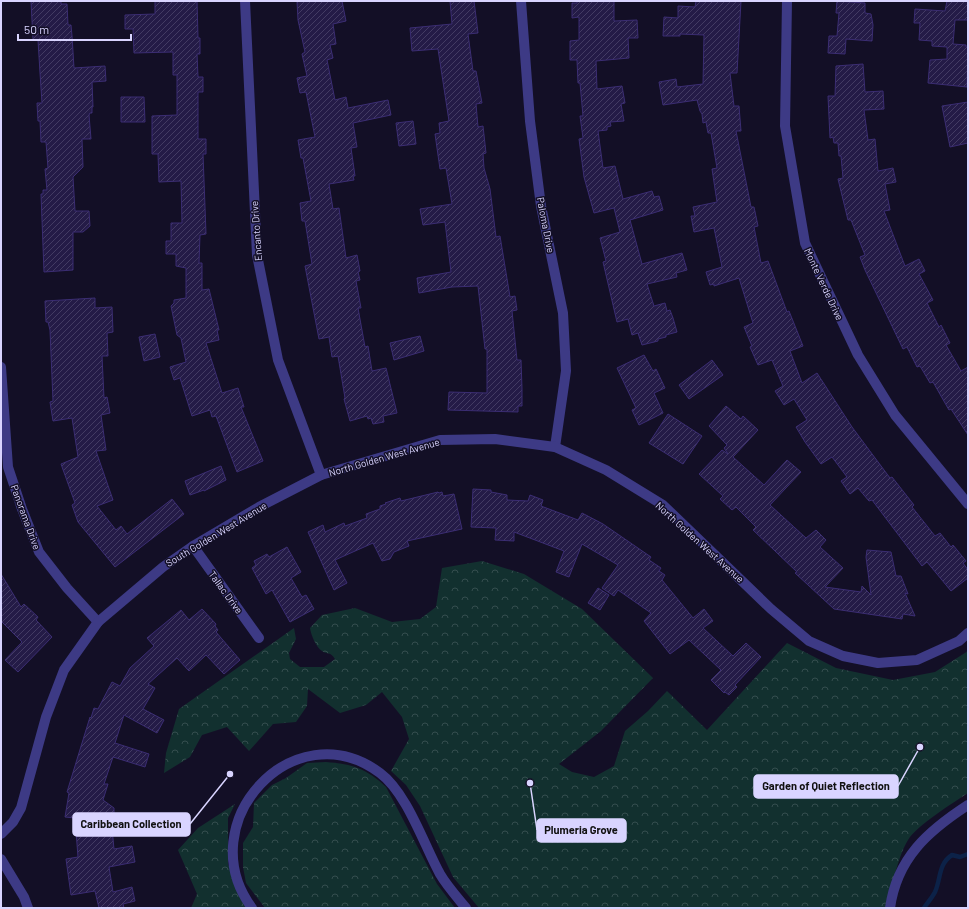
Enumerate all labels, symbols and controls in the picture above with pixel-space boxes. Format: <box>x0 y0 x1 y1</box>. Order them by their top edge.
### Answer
scale bar <box>18 16 131 42</box>
text: 50 m <box>24 22 49 36</box>
street label: Paloma Drive <box>535 196 557 254</box>
street label: Encanto Drive <box>248 201 264 261</box>
street label: Monte Verde Drive <box>802 246 846 322</box>
street label: North Golden West Avenue <box>327 435 441 479</box>
street label: Panorama Drive <box>9 483 43 551</box>
street label: South Golden West Avenue <box>163 499 269 569</box>
street label: North Golden West Avenue <box>653 499 747 585</box>
street label: Tallac Drive <box>206 568 246 616</box>
callout: Garden of Quiet Reflection <box>754 775 898 798</box>
text: Garden of Quiet Reflection <box>762 779 890 792</box>
callout: Caribbean Collection <box>73 813 190 836</box>
text: Caribbean Collection <box>80 817 182 830</box>
callout: Plumeria Grove <box>537 819 626 842</box>
text: Plumeria Grove <box>544 823 618 836</box>

